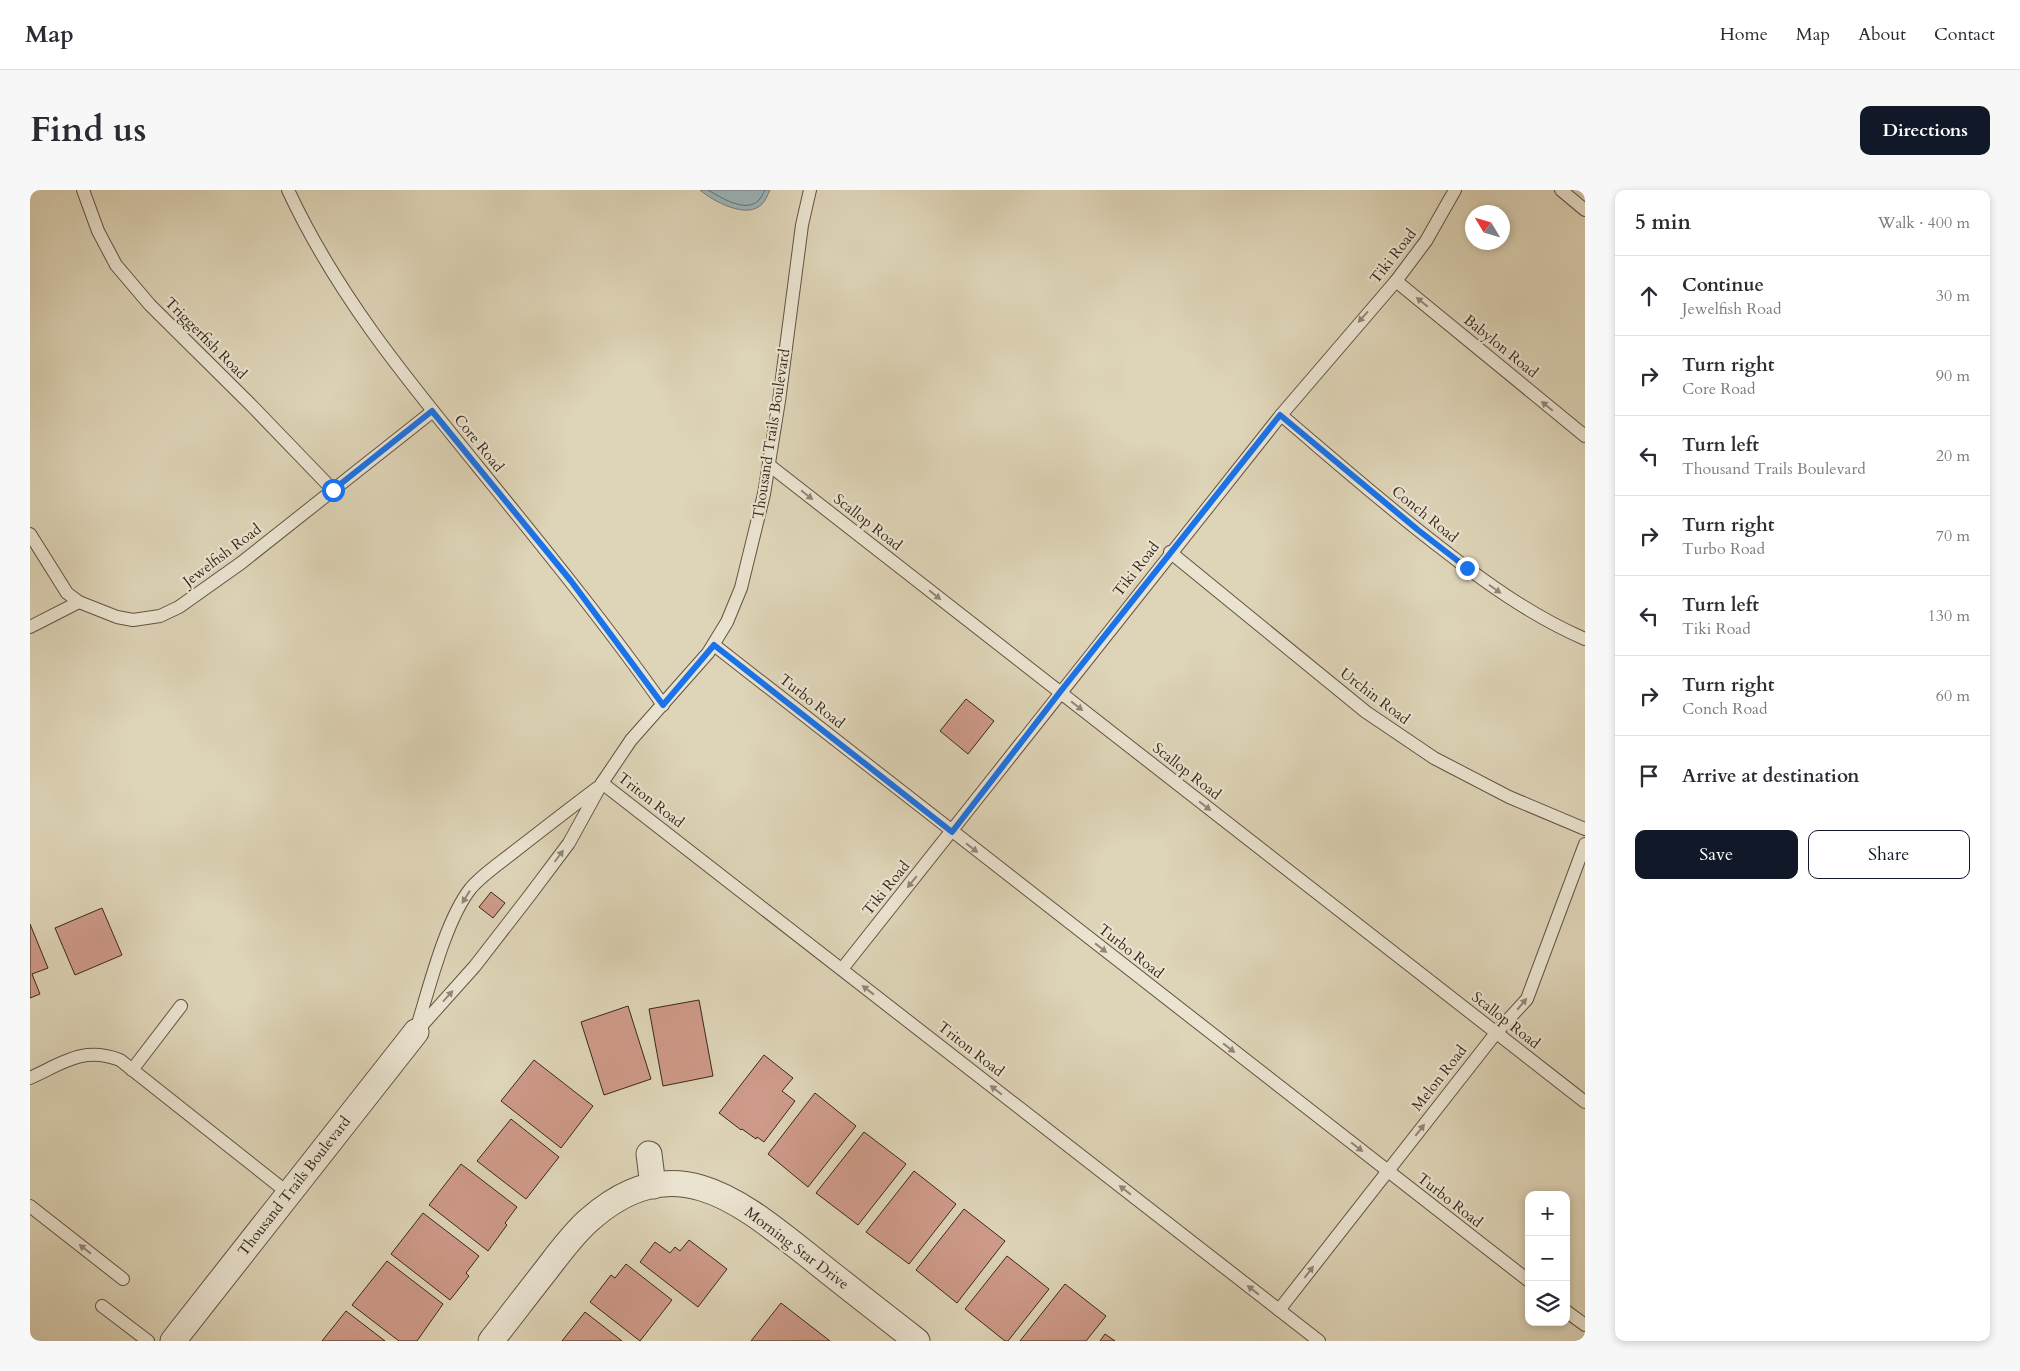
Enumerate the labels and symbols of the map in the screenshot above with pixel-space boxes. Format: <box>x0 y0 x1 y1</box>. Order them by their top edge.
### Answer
north arrow <box>1465 205 1510 250</box>
street label: Tiki Road <box>1365 224 1421 288</box>
street label: Triggerfish Road <box>161 293 251 383</box>
one-way arrow <box>1416 297 1429 308</box>
street label: Babylon Road <box>1460 310 1542 382</box>
one-way arrow <box>1358 311 1369 324</box>
street label: Thousand Trails Boulevard <box>748 347 794 521</box>
one-way arrow <box>1541 400 1554 411</box>
street label: Core Road <box>450 410 508 476</box>
route start <box>322 479 345 502</box>
street label: Conch Road <box>1388 481 1462 547</box>
street label: Scallop Road <box>830 489 906 555</box>
one-way arrow <box>800 490 813 501</box>
street label: Jewelfish Road <box>177 519 265 592</box>
street label: Tiki Road <box>1108 537 1164 601</box>
route end <box>1456 557 1479 580</box>
one-way arrow <box>1489 584 1502 594</box>
one-way arrow <box>929 590 942 600</box>
street label: Urchin Road <box>1336 663 1414 729</box>
street label: Turbo Road <box>775 669 849 733</box>
one-way arrow <box>1070 700 1083 711</box>
street label: Scallop Road <box>1149 738 1225 804</box>
street label: Triton Road <box>614 768 688 832</box>
one-way arrow <box>1199 800 1212 811</box>
one-way arrow <box>966 843 979 853</box>
one-way arrow <box>554 849 564 863</box>
street label: Tiki Road <box>858 857 914 919</box>
one-way arrow <box>907 875 918 888</box>
one-way arrow <box>461 891 470 904</box>
street label: Turbo Road <box>1094 919 1168 983</box>
one-way arrow <box>1094 942 1107 953</box>
one-way arrow <box>862 984 875 995</box>
street label: Scallop Road <box>1468 987 1544 1053</box>
one-way arrow <box>442 990 454 1002</box>
one-way arrow <box>1516 997 1527 1010</box>
street label: Triton Road <box>934 1017 1008 1081</box>
street label: Melon Road <box>1407 1041 1471 1115</box>
one-way arrow <box>1222 1042 1235 1053</box>
one-way arrow <box>990 1084 1003 1095</box>
street label: Thousand Trails Boulevard <box>233 1112 355 1260</box>
one-way arrow <box>1414 1123 1425 1136</box>
one-way arrow <box>1350 1142 1363 1153</box>
street label: Turbo Road <box>1413 1168 1487 1232</box>
one-way arrow <box>1118 1184 1131 1195</box>
street label: Morning Star Drive <box>741 1202 853 1294</box>
one-way arrow <box>79 1243 92 1254</box>
one-way arrow <box>1303 1265 1314 1278</box>
one-way arrow <box>1247 1284 1260 1295</box>

